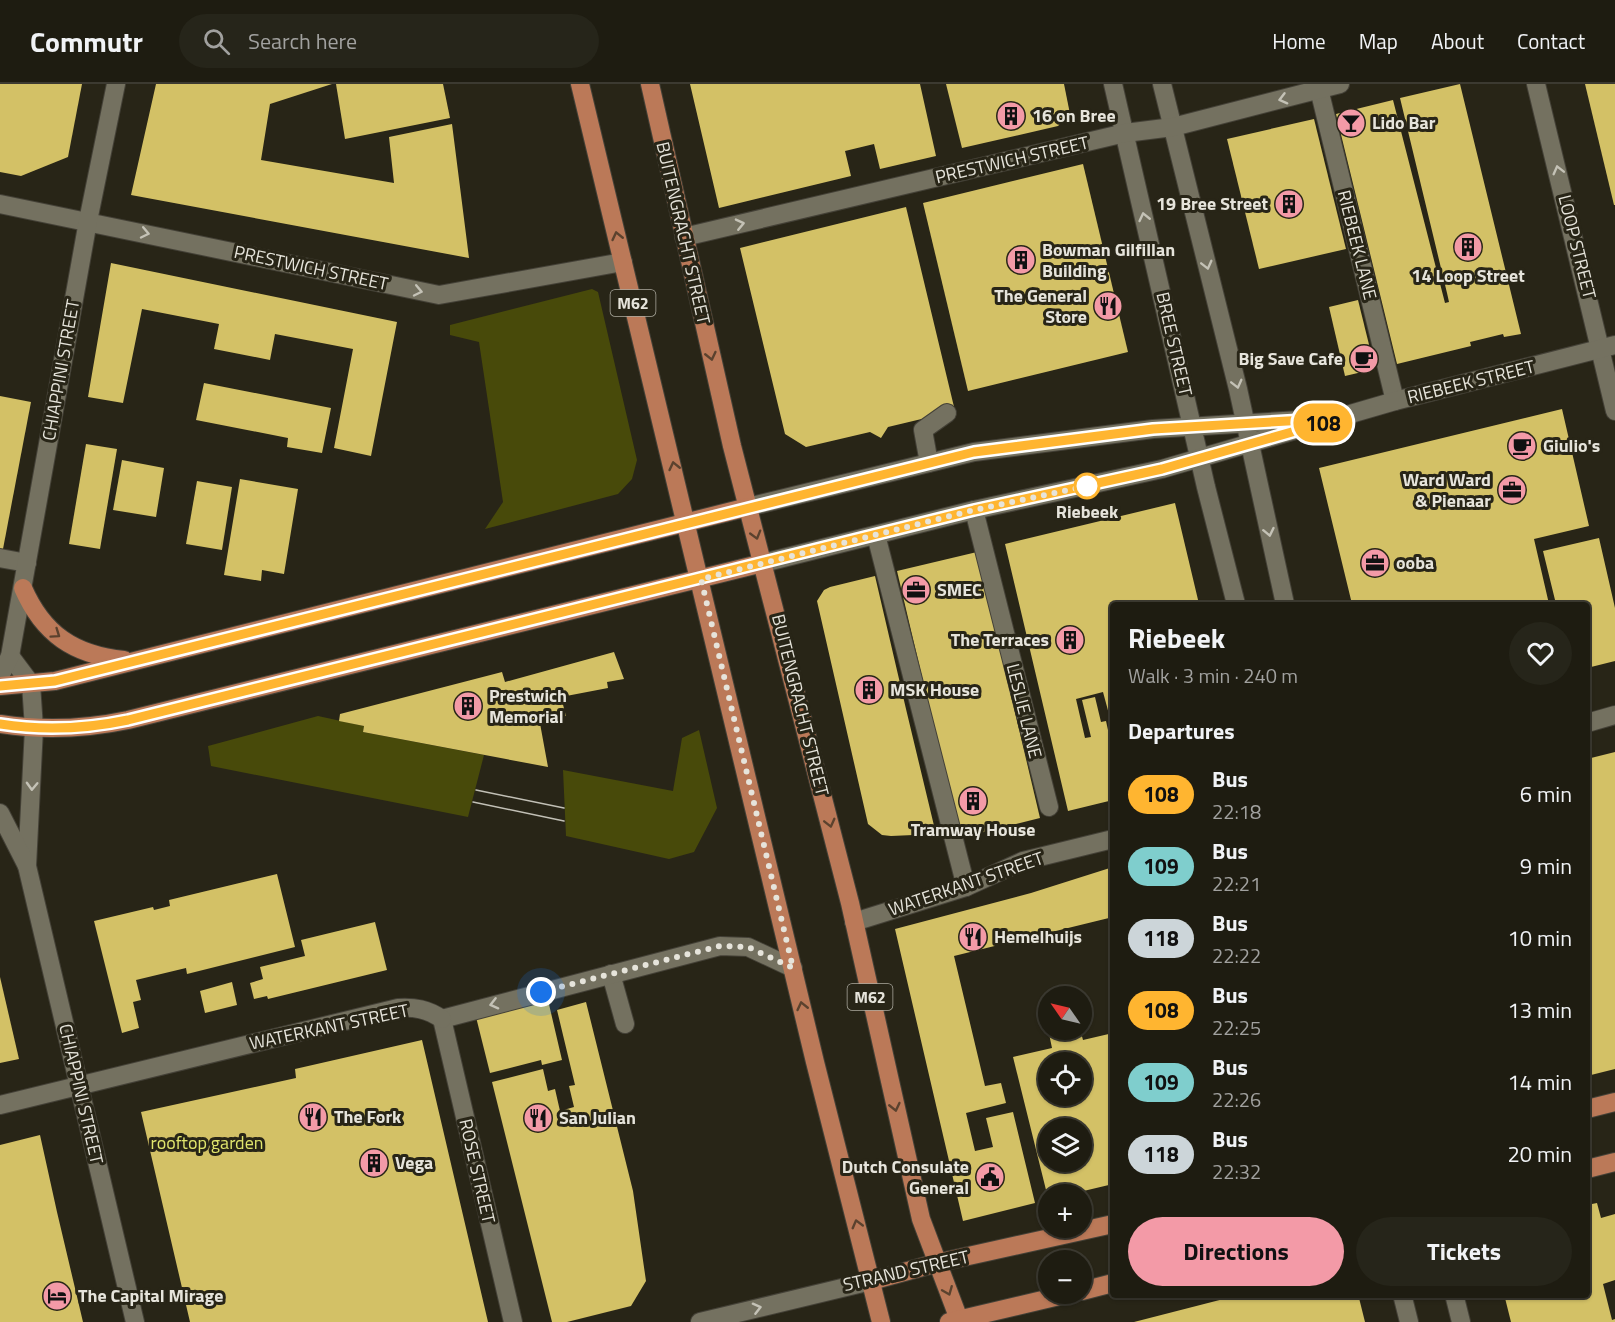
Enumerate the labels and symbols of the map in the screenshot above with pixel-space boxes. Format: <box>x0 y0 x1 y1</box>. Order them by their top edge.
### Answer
one-way arrow <box>1278 92 1289 104</box>
building icon: 16 on Bree <box>995 100 1027 132</box>
place label: 16 on Bree <box>1032 102 1116 129</box>
bar icon: Lido Bar <box>1335 107 1367 139</box>
place label: Lido Bar <box>1372 109 1436 136</box>
street label: PRESTWICH STREET <box>932 129 1092 190</box>
street label: BUITENGRACHT STREET <box>649 139 718 327</box>
one-way arrow <box>1552 165 1565 175</box>
street label: RIEBEEK LANE <box>1331 187 1384 303</box>
building icon: 19 Bree Street <box>1273 188 1305 220</box>
place label: 19 Bree Street <box>1156 190 1268 217</box>
street label: LOOP STREET <box>1552 192 1604 302</box>
one-way arrow <box>1139 212 1152 222</box>
one-way arrow <box>735 218 745 231</box>
one-way arrow <box>140 226 150 239</box>
one-way arrow <box>611 231 624 241</box>
building icon: 14 Loop Street <box>1452 231 1484 263</box>
place label: Bowman Gilfillan Building <box>1042 236 1175 284</box>
street label: PRESTWICH STREET <box>232 238 391 297</box>
building icon: Bowman Gilfillan Building <box>1005 244 1037 276</box>
one-way arrow <box>1199 260 1212 270</box>
place label: 14 Loop Street <box>1411 262 1525 289</box>
place label: The General Store <box>994 282 1087 330</box>
one-way arrow <box>413 284 423 297</box>
street label: BREE STREET <box>1149 289 1200 399</box>
road number: M62 <box>610 290 656 316</box>
restaurant icon: The General Store <box>1092 290 1124 322</box>
street label: CHIAPPINI STREET <box>35 297 86 443</box>
cafe icon: Big Save Cafe <box>1348 343 1380 375</box>
place label: Big Save Cafe <box>1238 345 1343 372</box>
one-way arrow <box>704 351 717 361</box>
street label: RIEBEEK STREET <box>1404 353 1538 410</box>
one-way arrow <box>1229 379 1242 389</box>
line badge: 108 <box>1288 404 1358 442</box>
cafe icon: Giulio's <box>1506 430 1538 462</box>
place label: Giulio's <box>1543 432 1600 459</box>
one-way arrow <box>668 461 681 471</box>
place label: Ward Ward & Pienaar <box>1403 466 1491 514</box>
marker: Riebeek <box>1074 473 1100 499</box>
office icon: Ward Ward & Pienaar <box>1496 474 1528 506</box>
place label: Riebeek <box>1056 498 1119 525</box>
one-way arrow <box>1262 526 1275 536</box>
one-way arrow <box>748 530 761 540</box>
office icon: ooba <box>1359 547 1391 579</box>
place label: ooba <box>1396 549 1434 576</box>
office icon: SMEC <box>900 574 932 606</box>
place label: SMEC <box>937 576 982 603</box>
street label: BUITENGRACHT STREET <box>765 611 836 799</box>
building icon: The Terraces <box>1054 624 1086 656</box>
place label: The Terraces <box>951 626 1049 653</box>
one-way arrow <box>50 627 61 638</box>
street label: LESLIE LANE <box>1000 661 1049 761</box>
building icon: MSK House <box>853 674 885 706</box>
place label: MSK House <box>890 676 979 703</box>
place label: Prestwich Memorial <box>489 682 567 730</box>
building icon: Prestwich Memorial <box>452 690 484 722</box>
one-way arrow <box>25 782 38 791</box>
building icon: Tramway House <box>957 785 989 817</box>
place label: Tramway House <box>911 816 1035 843</box>
one-way arrow <box>822 818 835 828</box>
street label: WATERKANT STREET <box>885 844 1047 923</box>
restaurant icon: Hemelhuijs <box>957 921 989 953</box>
place label: Hemelhuijs <box>994 923 1082 950</box>
your location <box>526 977 556 1007</box>
road number: M62 <box>848 984 892 1010</box>
north arrow <box>1038 986 1092 1040</box>
street label: WATERKANT STREET <box>247 996 412 1057</box>
one-way arrow <box>489 996 499 1009</box>
one-way arrow <box>796 1001 809 1011</box>
street label: CHIAPPINI STREET <box>52 1021 111 1167</box>
restaurant icon: The Fork <box>297 1101 329 1133</box>
restaurant icon: San Julian <box>522 1102 554 1134</box>
one-way arrow <box>888 1102 901 1112</box>
place label: The Fork <box>334 1103 402 1130</box>
place label: San Julian <box>559 1104 636 1131</box>
street label: ROSE STREET <box>452 1116 503 1226</box>
park label: rooftop garden <box>151 1129 263 1156</box>
building icon: Vega <box>358 1147 390 1179</box>
place label: Vega <box>395 1149 433 1176</box>
place label: Dutch Consulate General <box>842 1153 969 1201</box>
public building icon: Dutch Consulate General <box>974 1161 1006 1193</box>
one-way arrow <box>852 1219 865 1229</box>
street label: STRAND STREET <box>840 1243 972 1298</box>
hotel icon: The Capital Mirage <box>41 1280 73 1312</box>
place label: The Capital Mirage <box>78 1282 223 1309</box>
one-way arrow <box>941 1285 953 1296</box>
one-way arrow <box>752 1302 762 1315</box>

